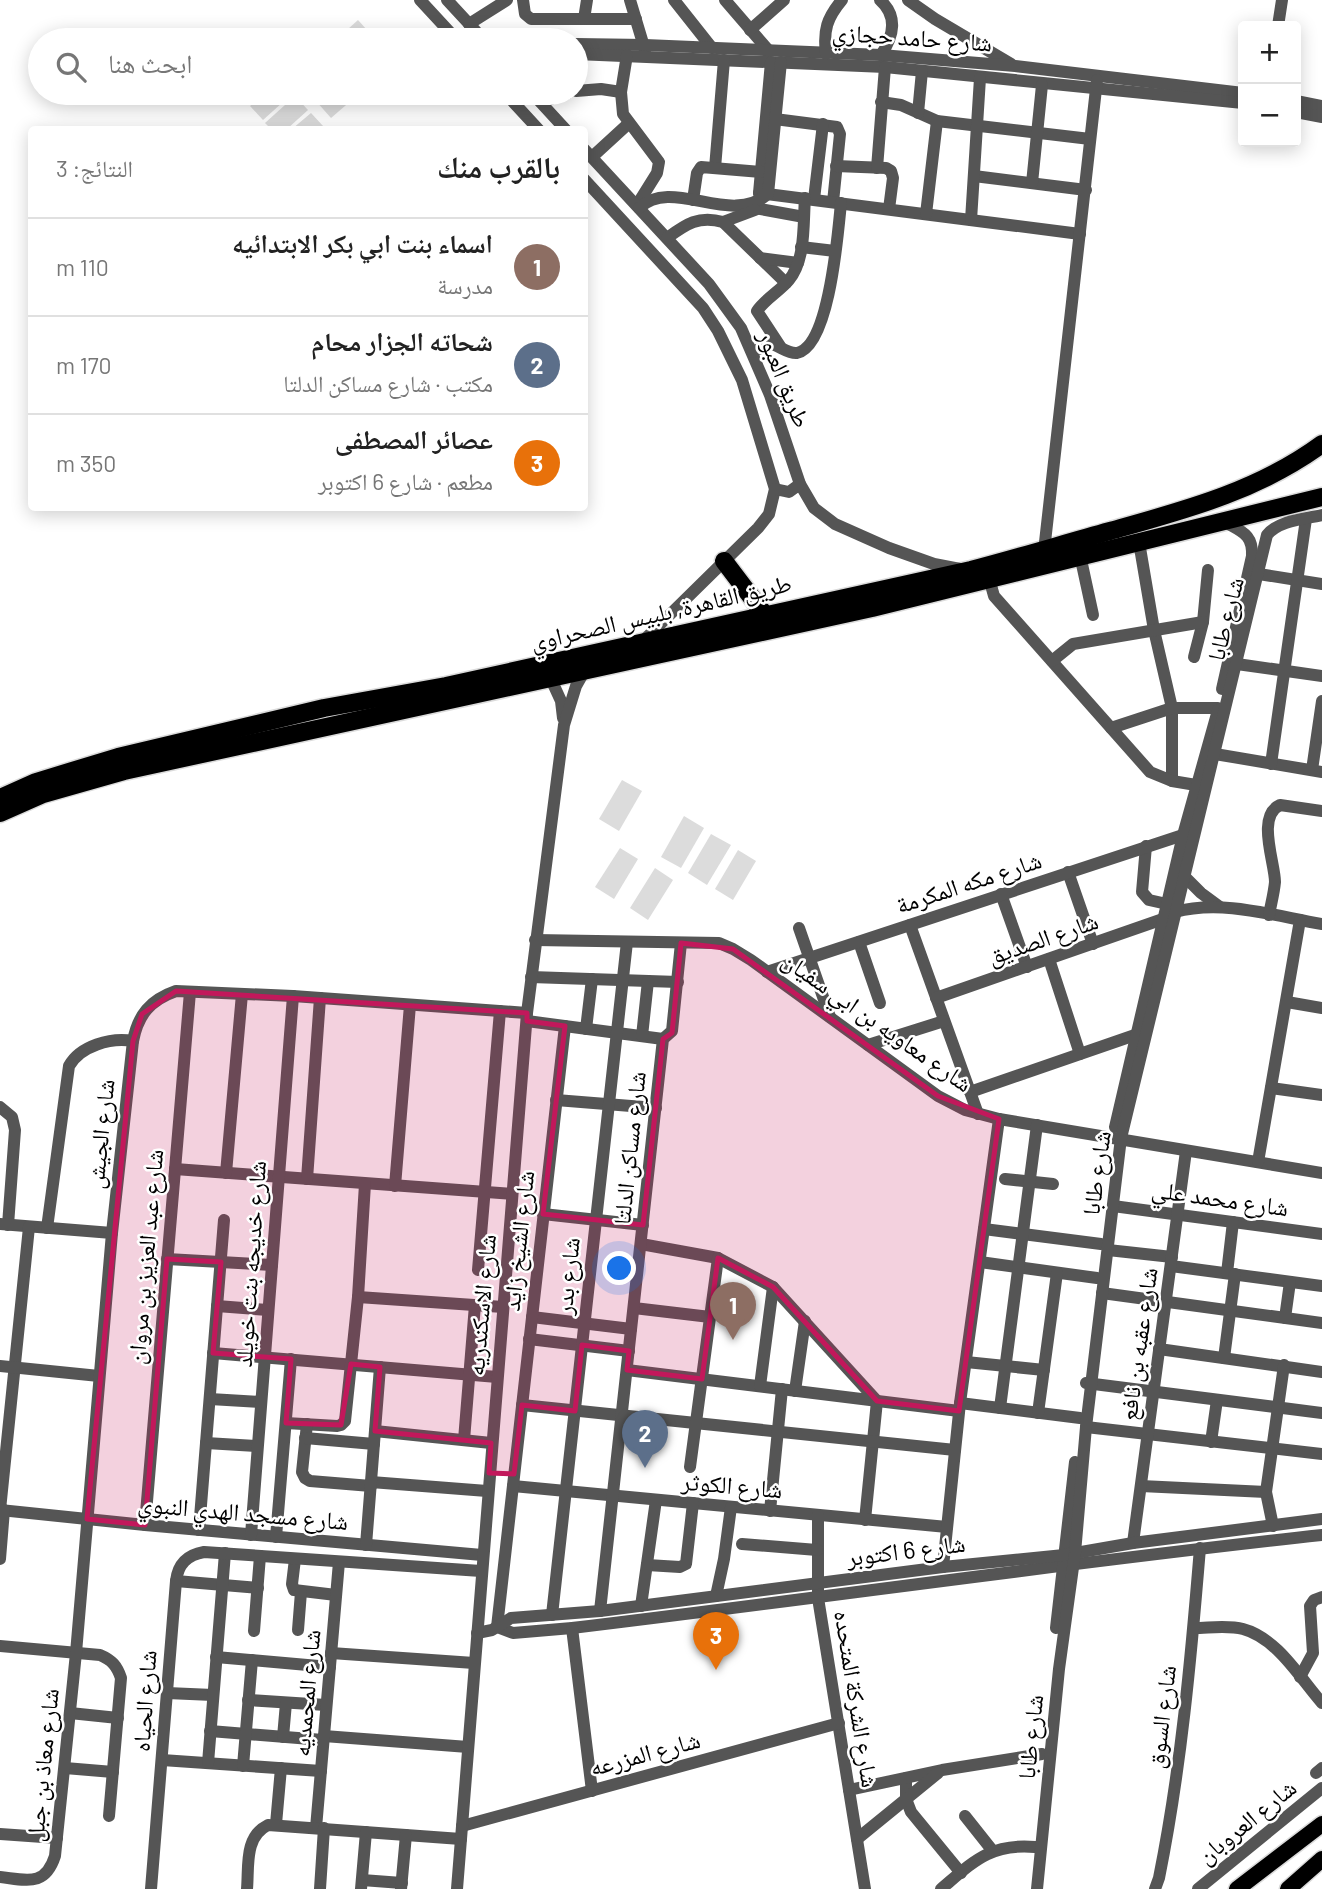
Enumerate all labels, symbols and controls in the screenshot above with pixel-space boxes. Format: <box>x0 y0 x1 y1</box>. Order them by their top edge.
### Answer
street label: شارع حامد حجازي <box>831 16 993 63</box>
map controls <box>1238 21 1301 147</box>
button: + <box>1238 21 1301 84</box>
search box <box>28 28 588 105</box>
text: ابحث هنا <box>108 47 192 78</box>
icon: search <box>52 48 90 86</box>
button: − <box>1238 84 1301 147</box>
text: بالقرب منك <box>437 148 560 184</box>
text: النتائج: 3 <box>56 154 133 182</box>
text: اسماء بنت ابي بكر الابتدائيه <box>232 227 493 258</box>
text: 110 m <box>56 253 109 281</box>
text: 1 <box>533 253 541 281</box>
text: مدرسة <box>437 271 493 299</box>
text: شحاته الجزار محام <box>311 325 493 356</box>
street label: طريق العبور <box>751 325 818 432</box>
text: 170 m <box>56 351 112 379</box>
text: 2 <box>531 351 543 379</box>
text: مكتب · شارع مساكن الدلتا <box>283 369 493 397</box>
text: عصائر المصطفى <box>335 423 493 454</box>
text: 350 m <box>56 449 116 477</box>
text: 3 <box>531 449 543 477</box>
text: مطعم · شارع 6 اكتوبر <box>318 467 493 495</box>
street label: طريق القاهرة, بلبيس الصحراوي <box>527 567 795 662</box>
street label: شارع طابا <box>1200 574 1251 664</box>
street label: شارع مكه المكرمة <box>892 844 1046 921</box>
street label: شارع الصديق <box>983 905 1102 972</box>
street label: شارع معاويه بن ابي سفيان <box>774 944 978 1102</box>
street label: شارع مساكن الدلتا <box>606 1070 653 1226</box>
street label: شارع الجيش <box>79 1077 122 1190</box>
street label: شارع طابا <box>1075 1129 1118 1217</box>
street label: شارع عبد العزيز بن مروان <box>121 1148 170 1366</box>
street label: شارع خديجه بنت خويلد <box>228 1160 273 1368</box>
street label: شارع الشيخ زايد <box>496 1169 541 1313</box>
street label: شارع محمد علي <box>1149 1174 1291 1228</box>
street label: شارع الاسكندريه <box>460 1233 503 1377</box>
street label: شارع بدر <box>548 1236 587 1317</box>
your location <box>602 1251 636 1285</box>
street label: شارع عقبه بن نافع <box>1112 1265 1165 1422</box>
pin: 1 <box>710 1282 756 1340</box>
pin: 2 <box>622 1410 668 1468</box>
street label: شارع الكوثر <box>679 1466 784 1505</box>
street label: شارع مسجد الهدي النبوي <box>136 1488 350 1541</box>
street label: شارع 6 اكتوبر <box>844 1528 967 1573</box>
street label: شارع الشركة المتحده <box>827 1608 886 1790</box>
pin: 3 <box>693 1612 739 1670</box>
street label: شارع المحمديه <box>286 1628 327 1758</box>
street label: شارع الحياه <box>125 1649 164 1753</box>
street label: شارع السوق <box>1140 1663 1183 1770</box>
street label: شارع معاذ بن جبل <box>19 1687 66 1843</box>
street label: شارع طابا <box>1011 1693 1050 1781</box>
street label: شارع المزرعه <box>586 1724 703 1783</box>
street label: شارع العروبان <box>1191 1772 1303 1871</box>

